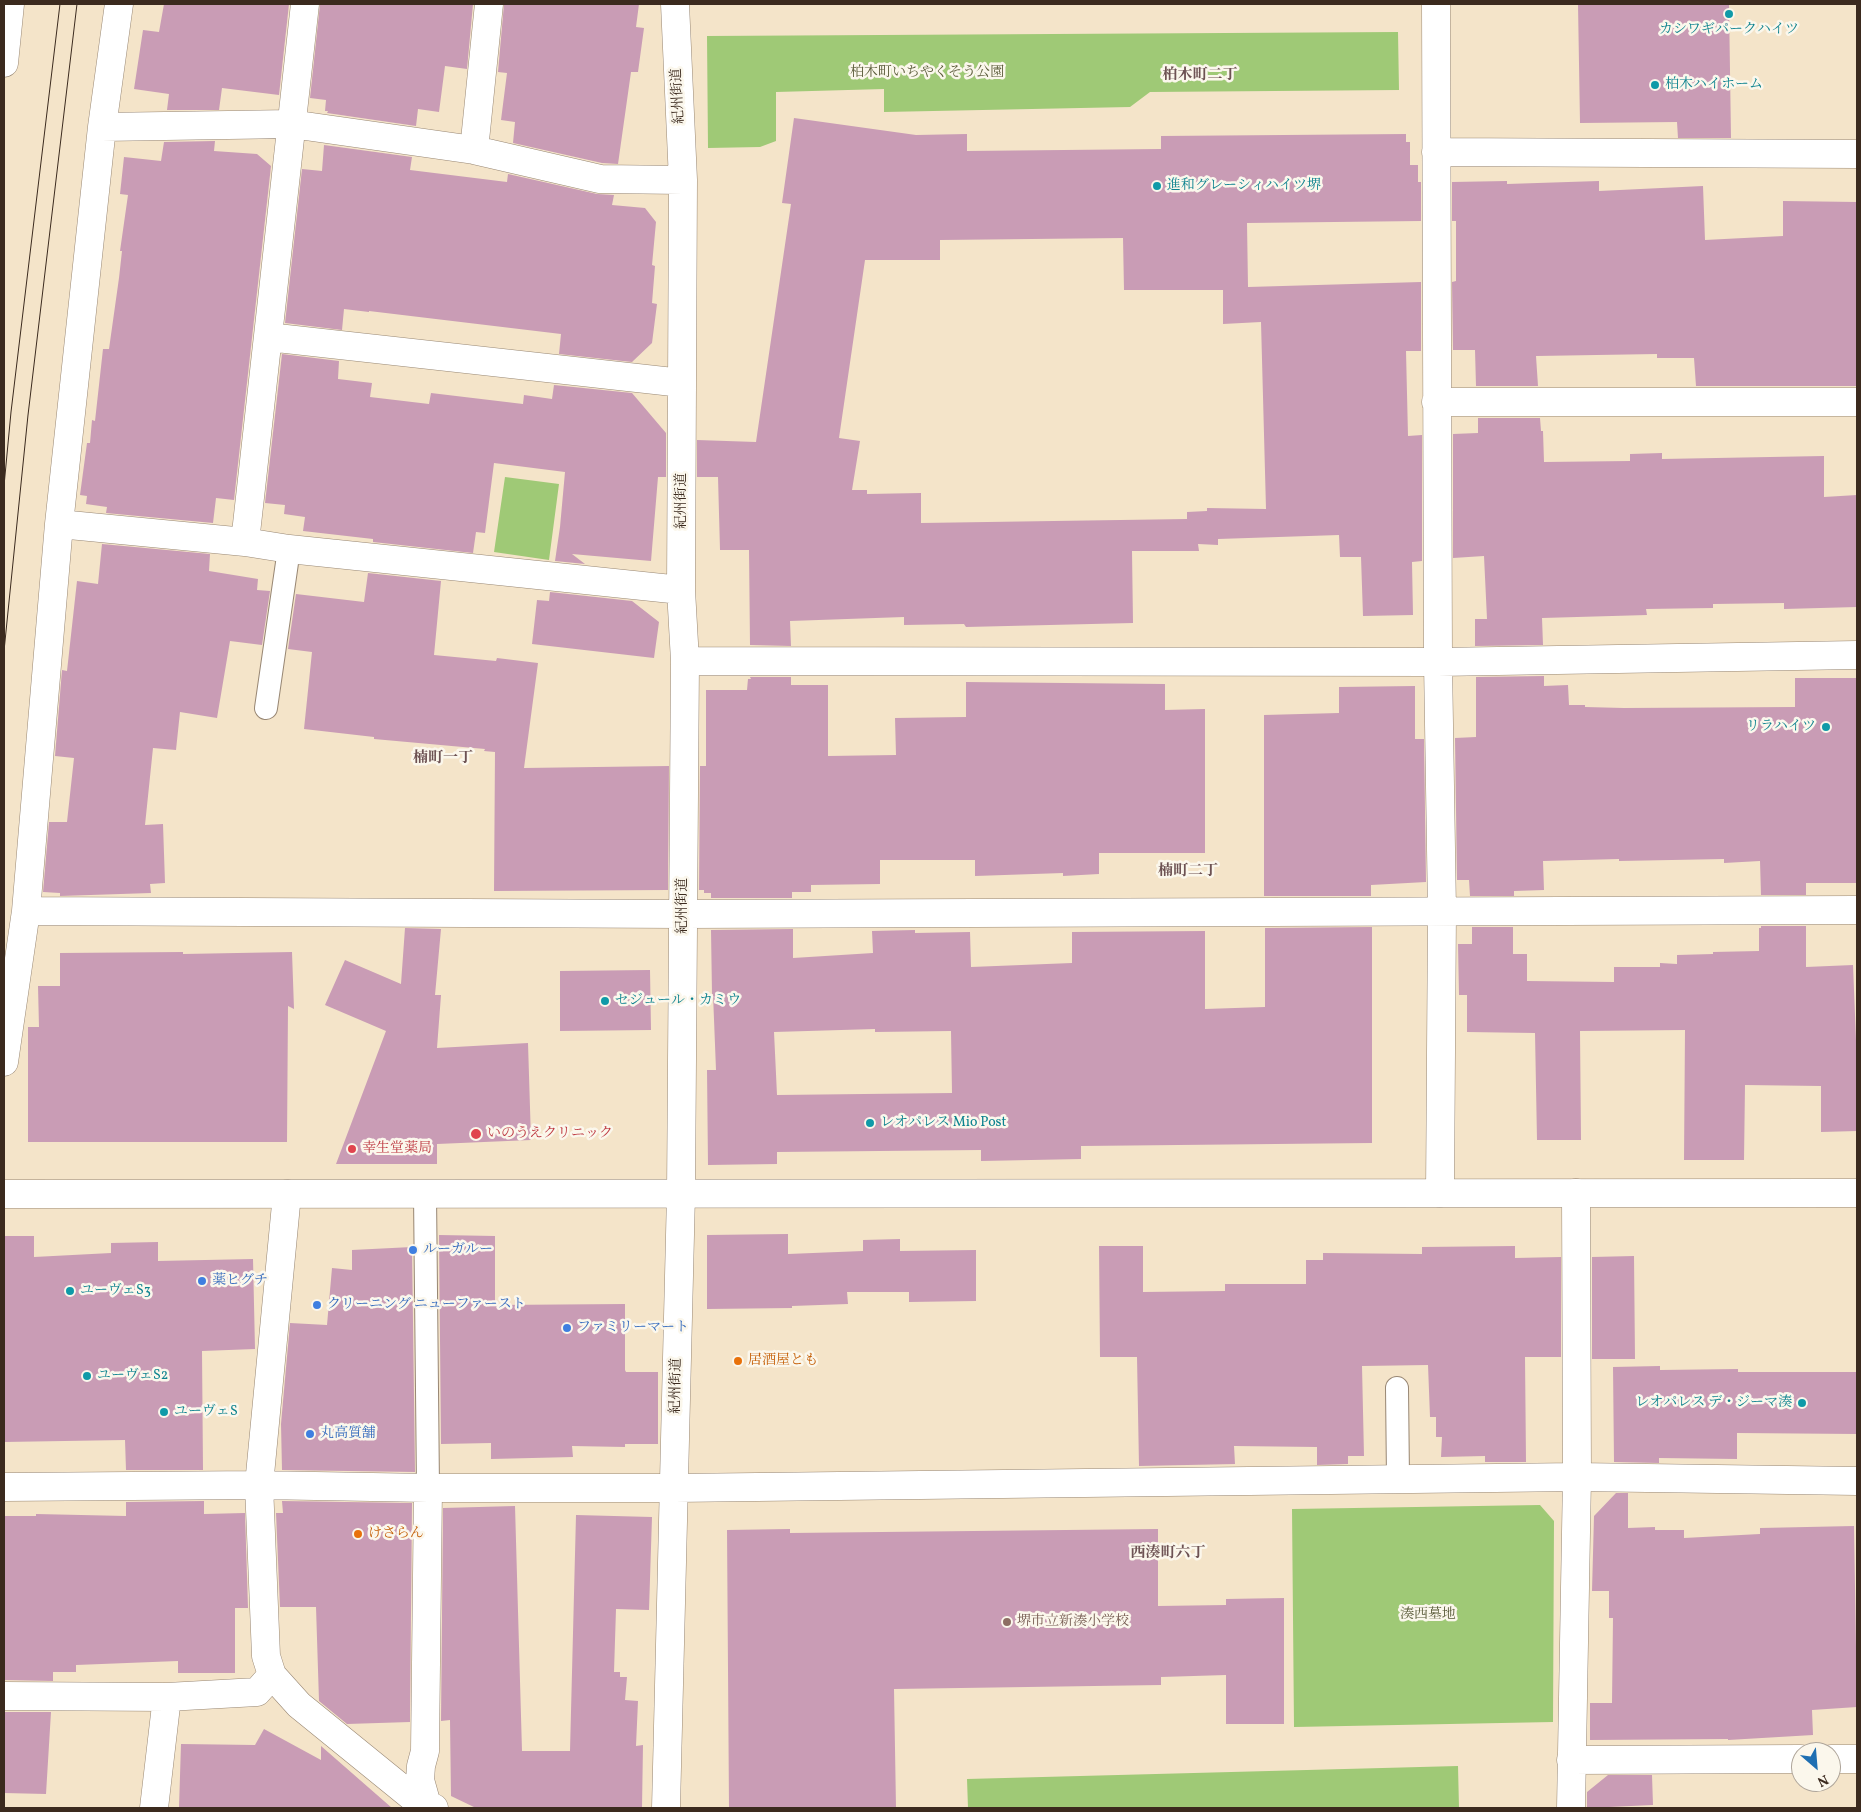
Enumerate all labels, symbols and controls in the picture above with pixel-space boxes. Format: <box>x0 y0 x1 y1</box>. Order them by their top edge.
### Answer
marker: カシワギパークハイツ <box>1723 8 1735 20</box>
place label: カシワギパークハイツ <box>1659 22 1799 38</box>
park label: 柏木町いちやくそう公園 <box>850 65 1004 81</box>
district label: 柏木町二丁 <box>1163 67 1237 85</box>
street label: 紀州街道 <box>669 68 689 124</box>
place label: 柏木ハイホーム <box>1665 77 1763 93</box>
marker: 柏木ハイホーム <box>1649 79 1661 91</box>
place label: 進和グレーシィハイツ堺 <box>1167 178 1321 194</box>
marker: 進和グレーシィハイツ堺 <box>1151 180 1163 192</box>
street label: 紀州街道 <box>674 473 690 529</box>
place label: リラハイツ <box>1746 719 1816 735</box>
marker: リラハイツ <box>1820 721 1832 733</box>
district label: 楠町一丁 <box>413 750 473 768</box>
district label: 楠町二丁 <box>1158 863 1218 881</box>
street label: 紀州街道 <box>675 878 691 934</box>
place label: セジュール・カミウ <box>615 993 741 1009</box>
marker: セジュール・カミウ <box>599 995 611 1007</box>
place label: レオパレス Mio Post <box>880 1115 1007 1131</box>
marker: レオパレス Mio Post <box>864 1117 876 1129</box>
place label: いのうえクリニック <box>487 1126 613 1142</box>
marker: いのうえクリニック <box>469 1127 483 1141</box>
place label: 幸生堂薬局 <box>362 1141 432 1157</box>
marker: 幸生堂薬局 <box>346 1143 358 1155</box>
place label: ルーガルー <box>423 1242 493 1258</box>
marker: ルーガルー <box>407 1244 419 1256</box>
place label: 薬ヒグチ <box>212 1273 268 1289</box>
marker: 薬ヒグチ <box>196 1275 208 1287</box>
place label: ユーヴェS3 <box>80 1283 151 1299</box>
marker: ユーヴェS3 <box>64 1285 76 1297</box>
place label: クリーニング ニューファースト <box>327 1297 526 1313</box>
marker: クリーニング ニューファースト <box>311 1299 323 1311</box>
place label: ファミリーマート <box>577 1320 689 1336</box>
marker: ファミリーマート <box>561 1322 573 1334</box>
place label: 居酒屋とも <box>748 1353 818 1369</box>
marker: 居酒屋とも <box>732 1355 744 1367</box>
street label: 紀州街道 <box>668 1358 686 1414</box>
place label: ユーヴェS2 <box>97 1368 168 1384</box>
marker: ユーヴェS2 <box>81 1370 93 1382</box>
place label: レオパレス デ・ジーマ湊 <box>1635 1395 1792 1411</box>
marker: レオパレス デ・ジーマ湊 <box>1796 1397 1808 1409</box>
place label: ユーヴェS <box>174 1404 238 1420</box>
marker: ユーヴェS <box>158 1406 170 1418</box>
place label: 丸高質舗 <box>320 1426 376 1442</box>
marker: 丸高質舗 <box>304 1428 316 1440</box>
place label: けさらん <box>368 1526 424 1542</box>
marker: けさらん <box>352 1528 364 1540</box>
district label: 西湊町六丁 <box>1131 1545 1205 1563</box>
park label: 湊西墓地 <box>1400 1607 1456 1623</box>
place label: 堺市立新湊小学校 <box>1017 1614 1129 1630</box>
marker: 堺市立新湊小学校 <box>1001 1616 1013 1628</box>
north arrow <box>1791 1742 1841 1792</box>
text: N <box>1814 1769 1831 1791</box>

